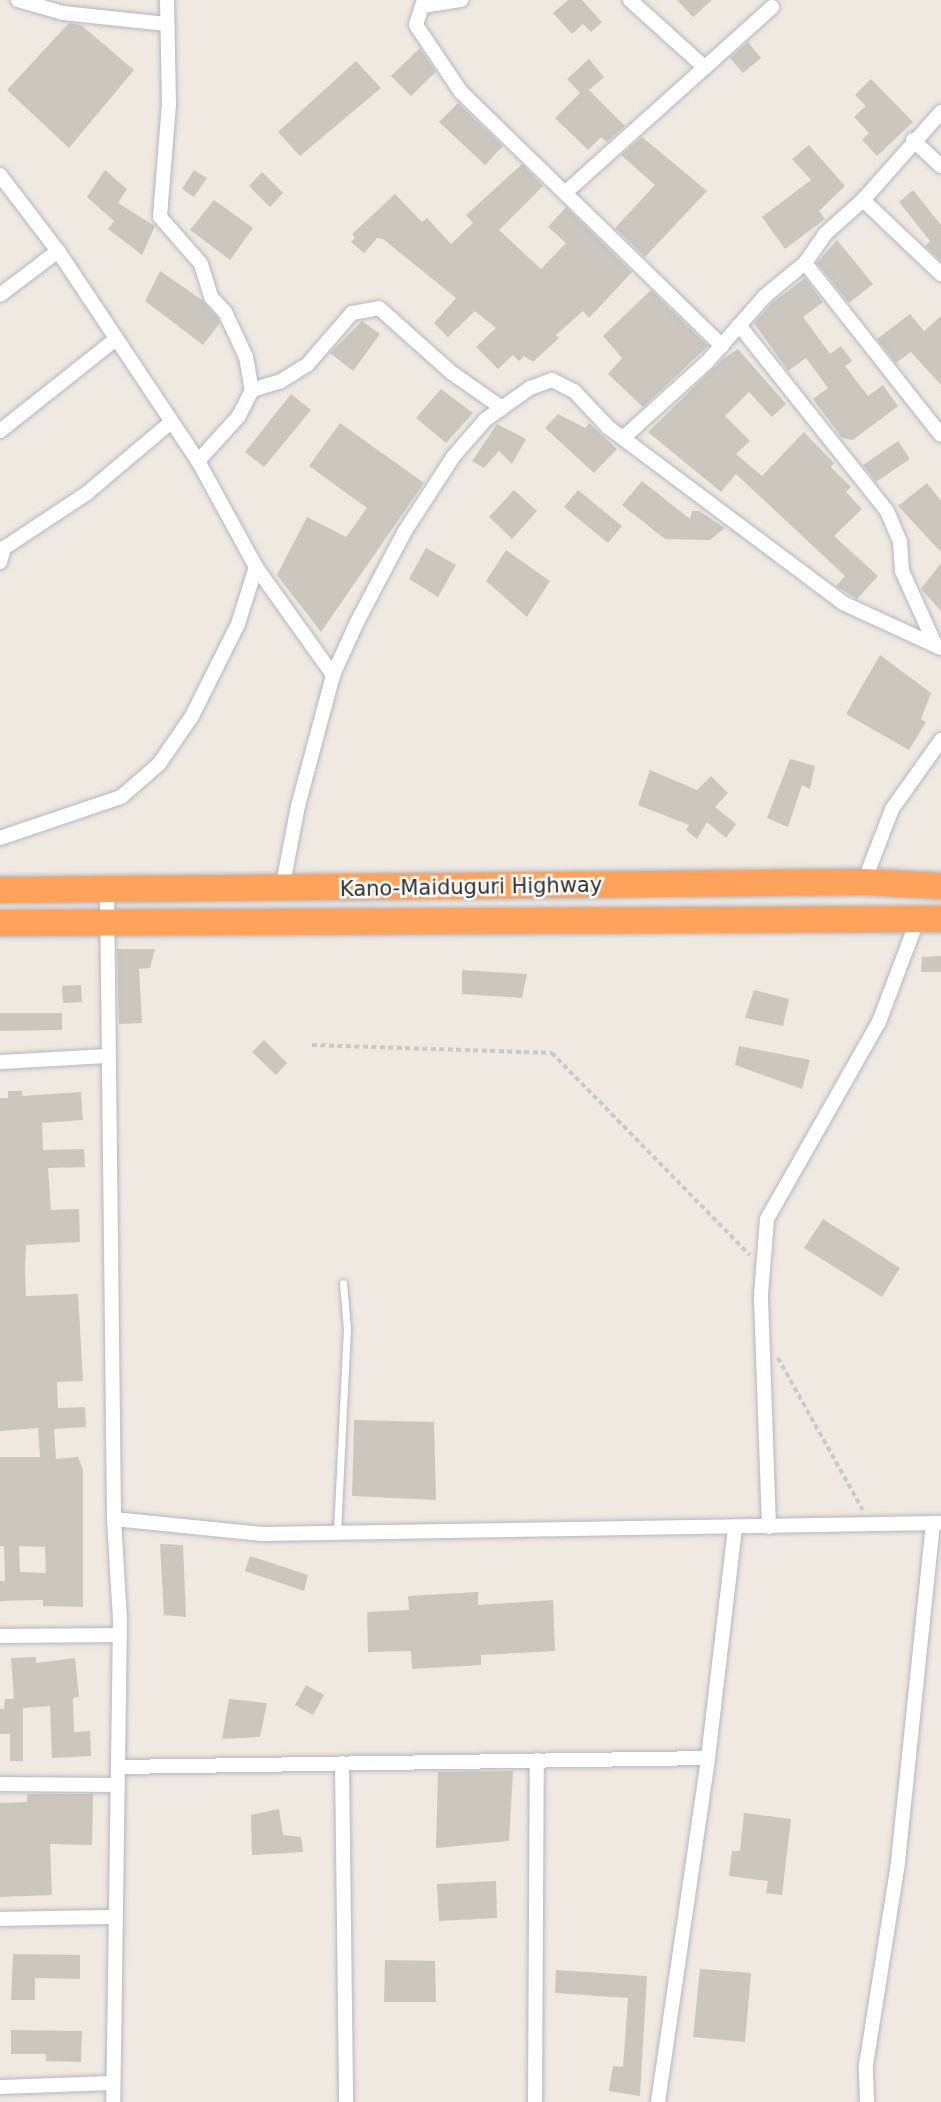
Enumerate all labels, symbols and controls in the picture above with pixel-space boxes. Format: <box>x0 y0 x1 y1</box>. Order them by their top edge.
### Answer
street label: Kano-Maiduguri Highway <box>340 872 602 902</box>

